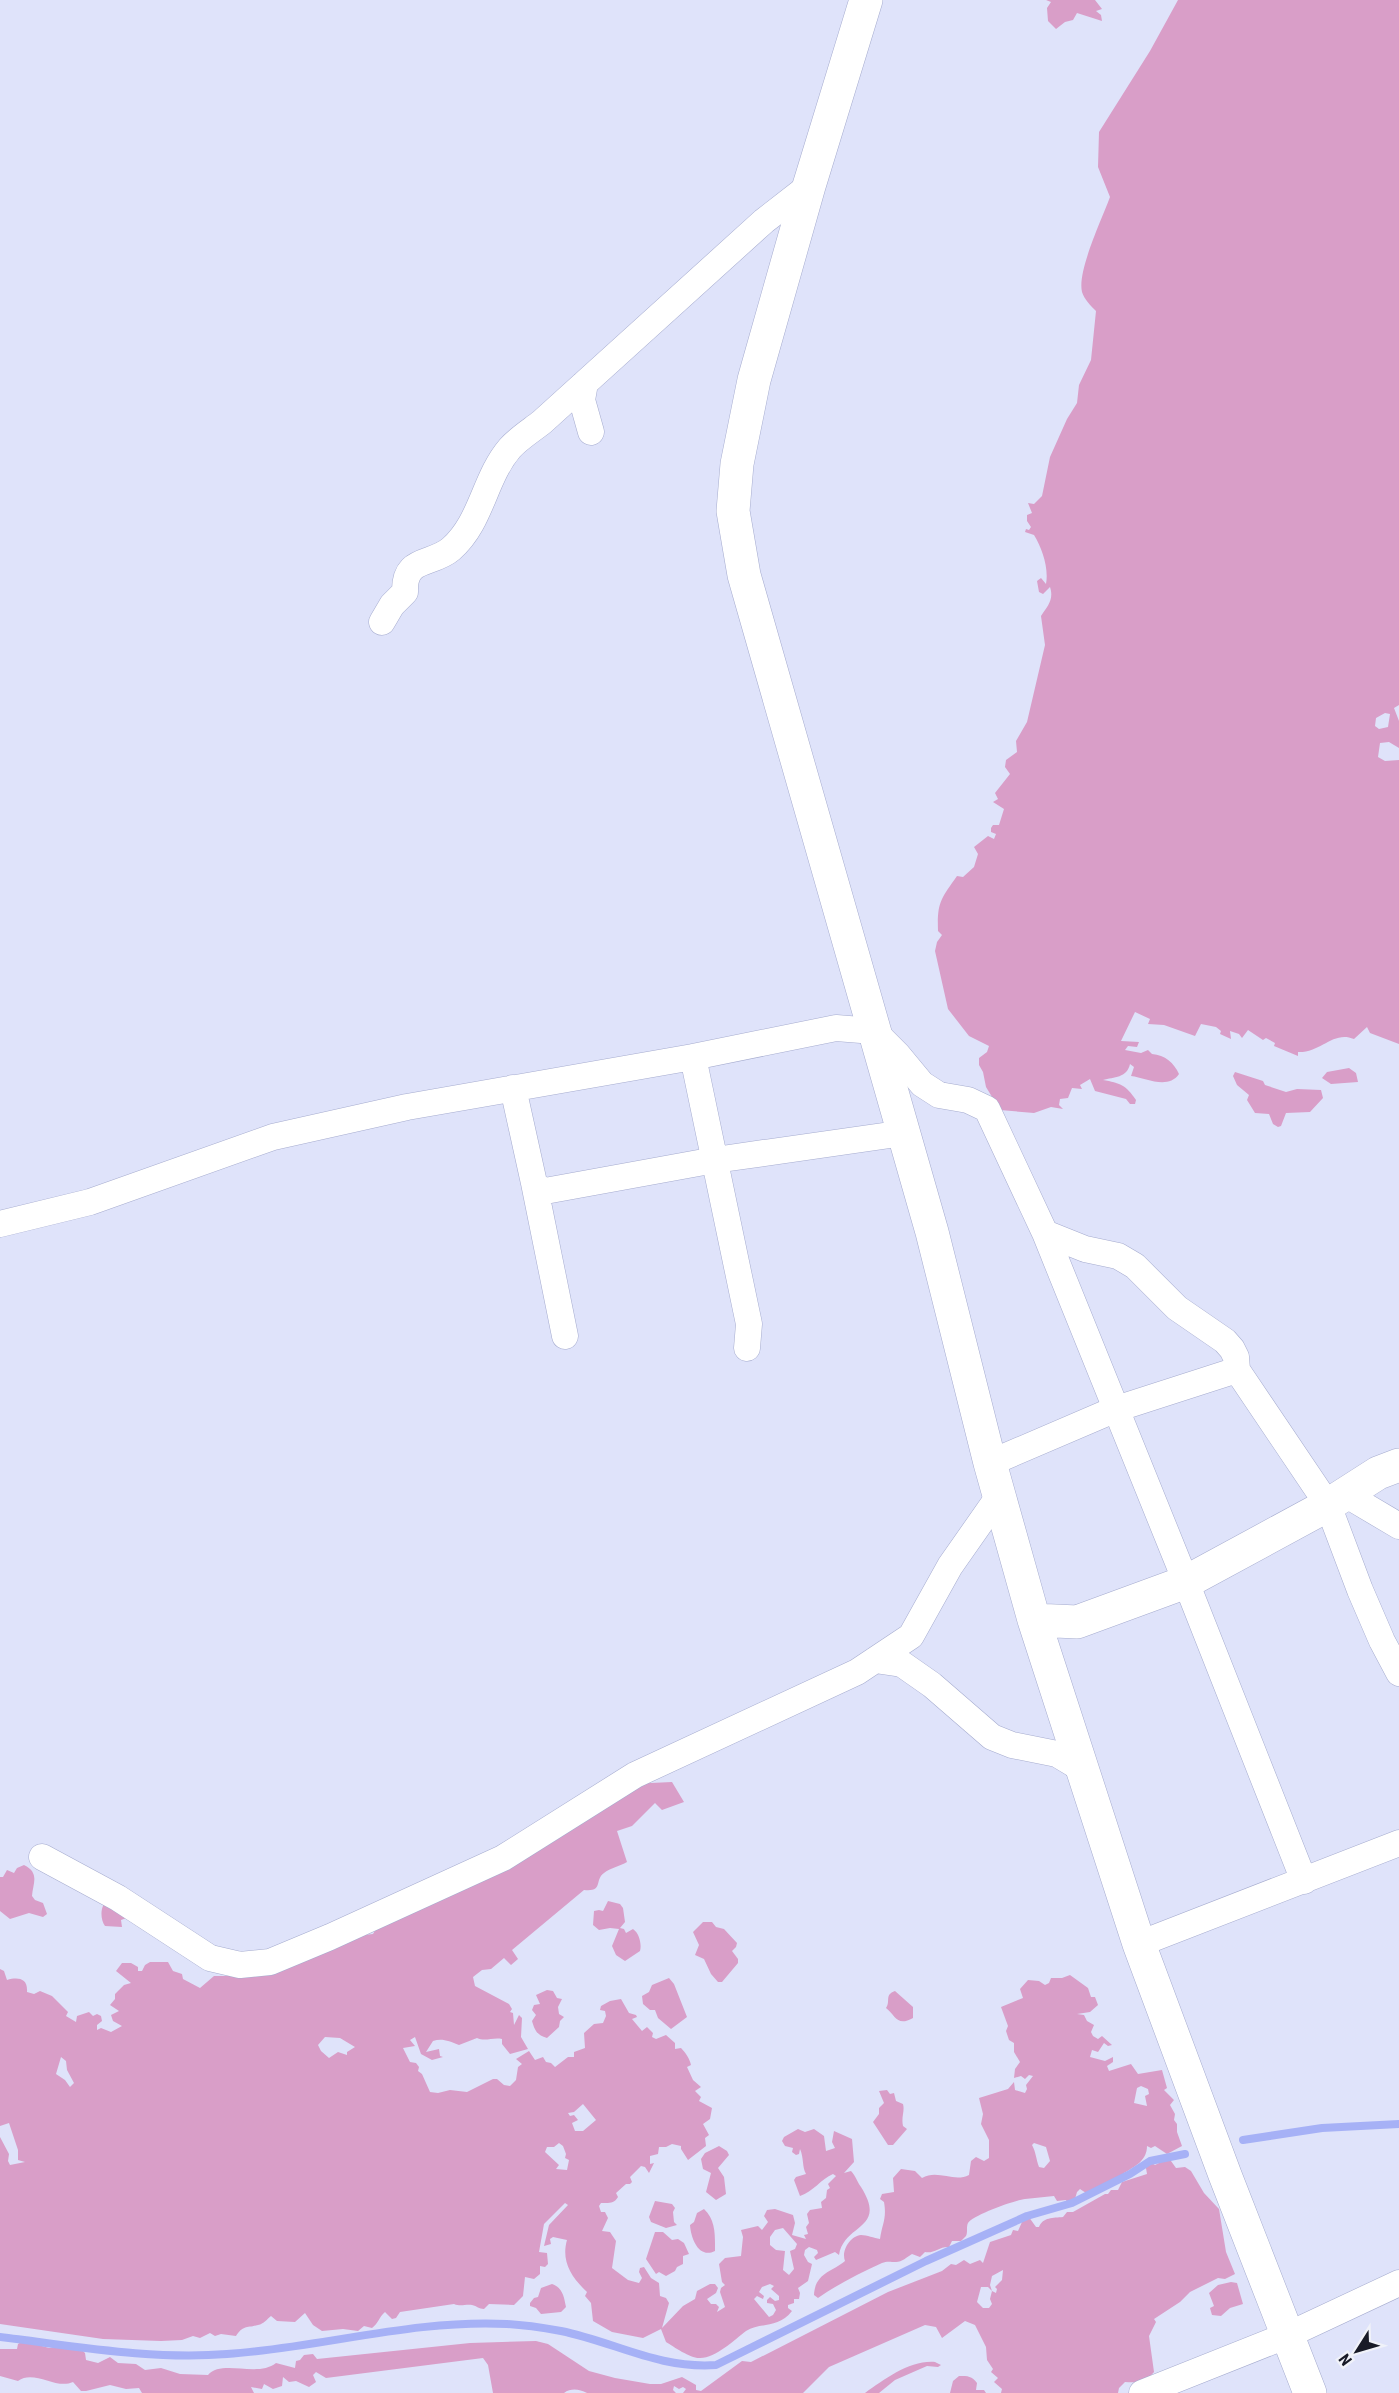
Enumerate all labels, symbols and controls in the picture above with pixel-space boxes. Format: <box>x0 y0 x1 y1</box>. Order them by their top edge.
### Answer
north arrow <box>1327 2321 1387 2381</box>
text: N <box>1335 2350 1356 2369</box>

